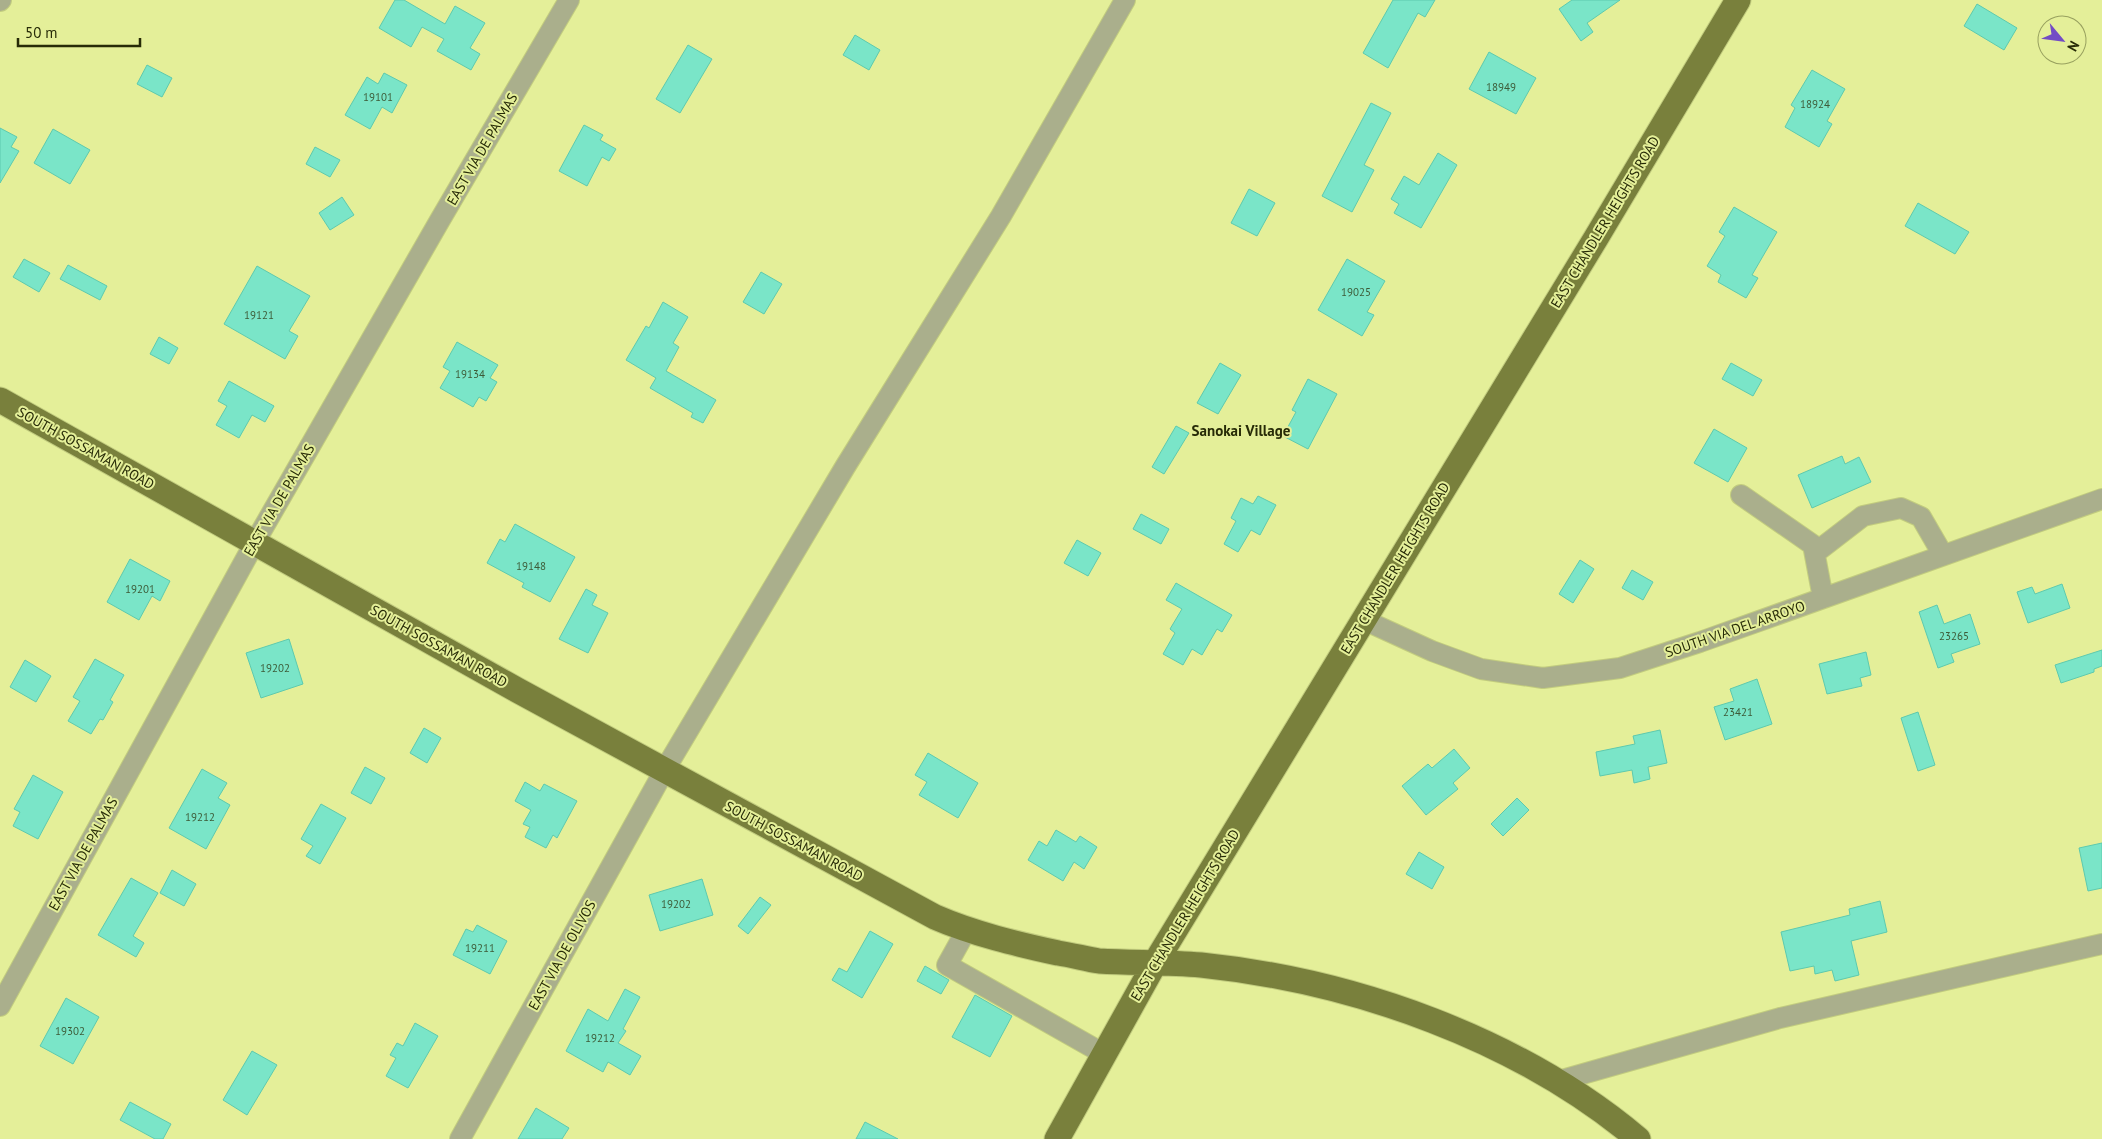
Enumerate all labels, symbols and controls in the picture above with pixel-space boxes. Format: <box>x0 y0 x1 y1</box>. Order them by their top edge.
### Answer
scale bar <box>18 15 140 47</box>
north arrow <box>2037 15 2087 65</box>
text: 50 m <box>25 23 58 42</box>
text: N <box>2063 38 2083 55</box>
house number: 18949 <box>1486 80 1516 94</box>
house number: 19101 <box>363 90 393 104</box>
street label: EAST VIA DE PALMAS <box>443 90 521 208</box>
house number: 18924 <box>1800 97 1830 111</box>
street label: EAST CHANDLER HEIGHTS ROAD <box>1546 133 1664 311</box>
house number: 19025 <box>1341 285 1371 299</box>
house number: 19121 <box>244 308 274 322</box>
house number: 19134 <box>455 367 485 381</box>
street label: SOUTH SOSSAMAN ROAD <box>14 403 158 493</box>
district label: Sanokai Village <box>1192 421 1291 440</box>
street label: EAST VIA DE PALMAS <box>240 441 318 559</box>
street label: EAST CHANDLER HEIGHTS ROAD <box>1336 479 1454 657</box>
house number: 19148 <box>516 559 546 573</box>
house number: 19201 <box>125 582 155 596</box>
street label: SOUTH VIA DEL ARROYO <box>1663 597 1807 661</box>
street label: SOUTH SOSSAMAN ROAD <box>367 601 511 691</box>
house number: 23265 <box>1939 629 1969 643</box>
house number: 19202 <box>260 661 290 675</box>
house number: 23421 <box>1723 705 1753 719</box>
street label: EAST VIA DE PALMAS <box>44 794 122 914</box>
street label: SOUTH SOSSAMAN ROAD <box>722 797 866 885</box>
house number: 19212 <box>185 810 215 824</box>
street label: EAST CHANDLER HEIGHTS ROAD <box>1126 826 1244 1004</box>
street label: EAST VIA DE OLIVOS <box>524 897 600 1013</box>
house number: 19202 <box>661 897 691 911</box>
house number: 19211 <box>465 941 495 955</box>
house number: 19302 <box>55 1024 85 1038</box>
house number: 19212 <box>585 1031 615 1045</box>

